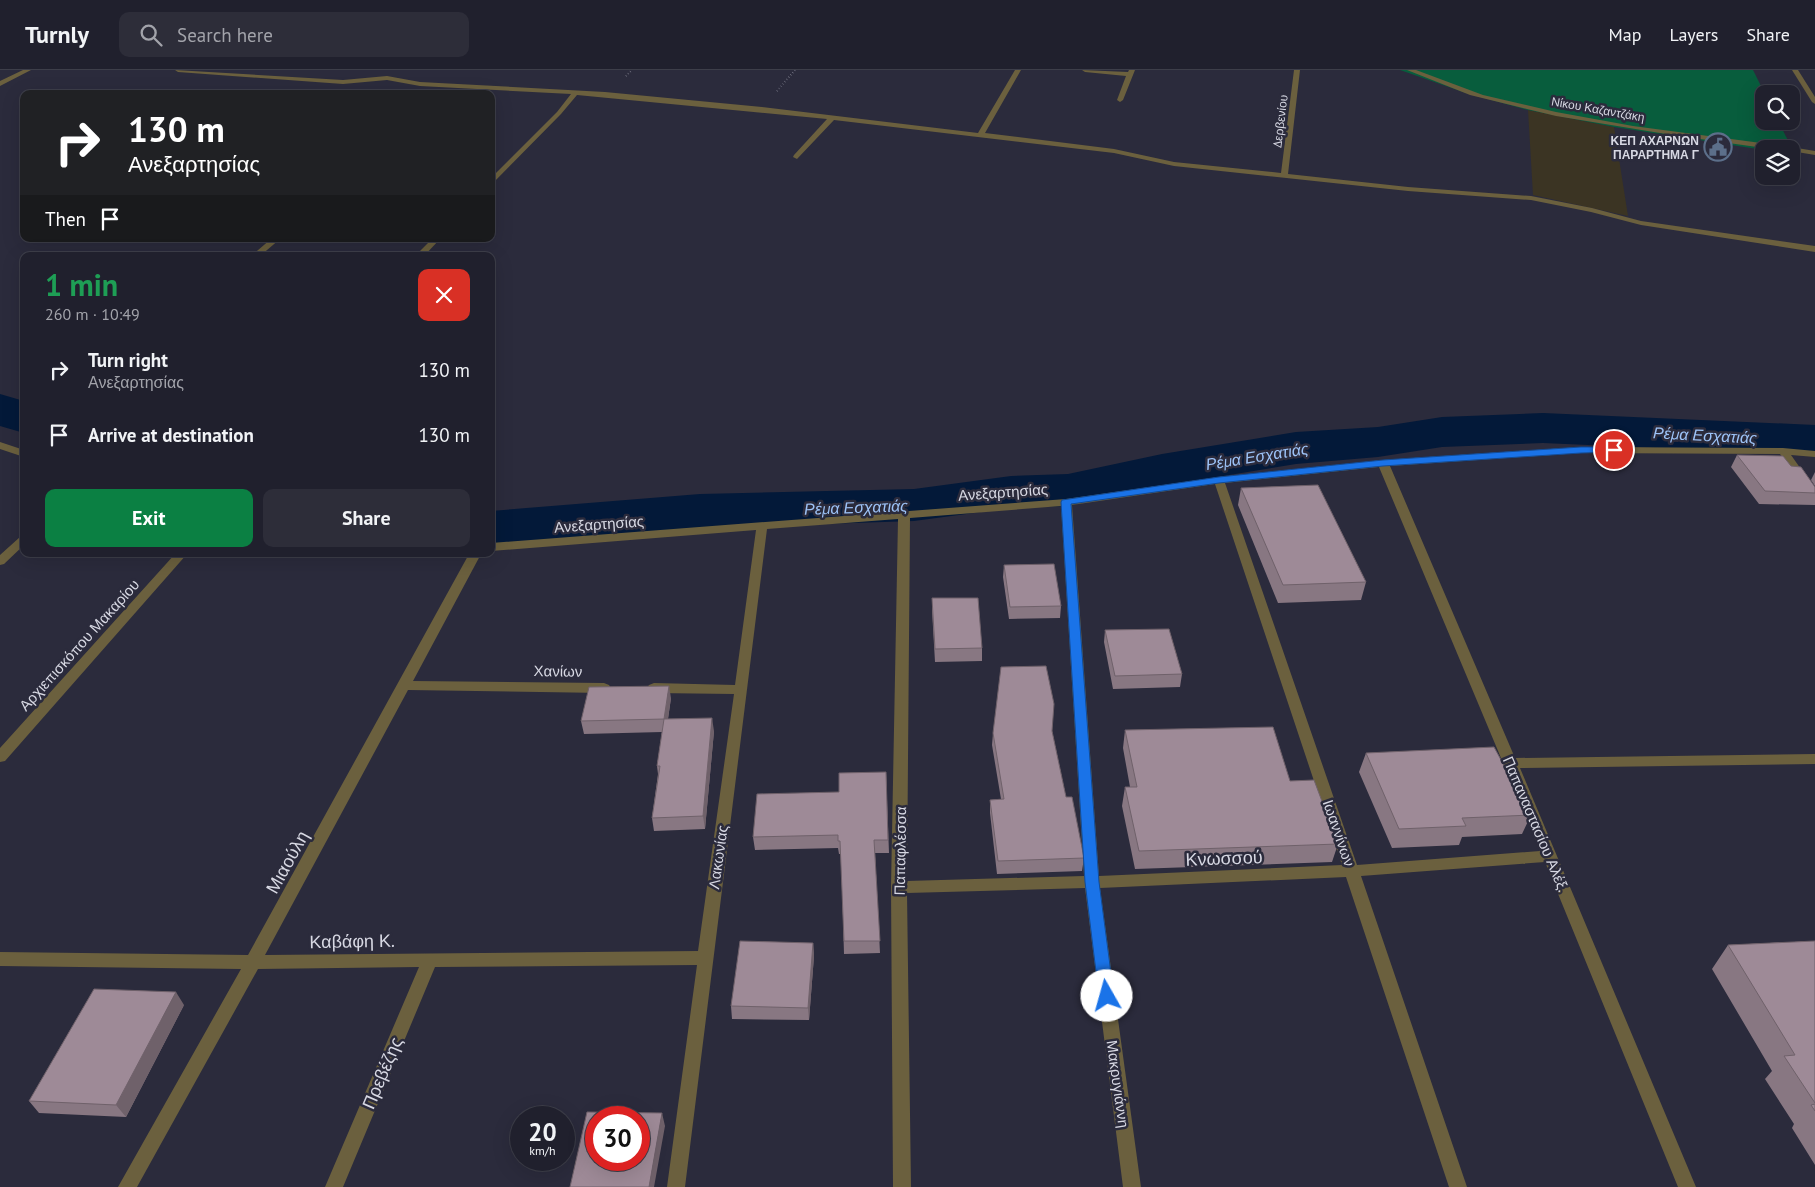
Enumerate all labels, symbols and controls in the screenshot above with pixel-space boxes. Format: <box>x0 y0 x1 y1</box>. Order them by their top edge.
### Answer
search box <box>119 12 469 57</box>
text: Turnly <box>25 19 89 50</box>
icon: search <box>137 21 165 49</box>
text: Search here <box>177 23 273 47</box>
text: Map <box>1609 23 1641 46</box>
text: Layers <box>1669 23 1718 46</box>
text: Share <box>1746 23 1790 46</box>
map controls <box>1755 85 1800 185</box>
button: search <box>1755 85 1800 130</box>
street label: Νίκου Καζαντζάκη <box>1550 93 1646 125</box>
street label: Δερβενίου <box>1269 94 1291 148</box>
text: 130 m <box>128 106 225 152</box>
icon: right <box>45 110 110 175</box>
public building icon: ΚΕΠ ΑΧΑΡΝΩΝ ΠΑΡΑΡΤΗΜΑ Γ <box>1703 132 1733 162</box>
place label: ΚΕΠ ΑΧΑΡΝΩΝ ΠΑΡΑΡΤΗΜΑ Γ <box>1611 133 1700 162</box>
button: layers <box>1755 140 1800 185</box>
text: Ανεξαρτησίας <box>128 150 260 178</box>
icon: arrive <box>96 205 124 233</box>
text: Then <box>45 207 86 231</box>
text: 1 min <box>45 265 118 304</box>
button: close <box>418 269 470 321</box>
text: 260 m · 10:49 <box>45 304 140 324</box>
text: Turn right <box>88 348 168 372</box>
icon: right <box>45 356 73 384</box>
text: 130 m <box>418 358 470 382</box>
text: Ανεξαρτησίας <box>88 372 184 392</box>
icon: arrive <box>45 421 73 449</box>
water label: Ρέμα Εσχατιάς <box>1653 422 1758 448</box>
text: Arrive at destination <box>88 423 254 447</box>
text: 130 m <box>418 423 470 447</box>
pin <box>1593 429 1635 471</box>
icon: arrive <box>1600 436 1628 464</box>
water label: Ρέμα Εσχατιάς <box>1204 438 1310 474</box>
street label: Ανεξαρτησίας <box>957 479 1049 505</box>
button: Exit <box>45 489 253 547</box>
button: Share <box>263 489 470 547</box>
water label: Ρέμα Εσχατιάς <box>804 495 908 519</box>
street label: Ανεξαρτησίας <box>553 511 645 537</box>
street label: Αρχιεπισκόπου Μακαρίου <box>15 575 143 715</box>
street label: Χανίων <box>533 661 583 681</box>
street label: Παπαναστασίου Αλέξ. <box>1499 753 1573 895</box>
street label: Ιωαννίνων <box>1319 797 1359 869</box>
street label: Παπαφλέσσα <box>890 806 910 896</box>
street label: Λακωνίας <box>704 824 732 890</box>
street label: Μιαούλη <box>260 827 314 897</box>
street label: Κνωσσού <box>1185 845 1263 871</box>
street label: Καβάφη Κ. <box>309 929 395 953</box>
position arrow <box>1080 969 1132 1021</box>
street label: Πρεβέζης <box>357 1033 408 1112</box>
street label: Μακρυγιάννη <box>1102 1039 1134 1129</box>
speed limit sign: 30 <box>585 1106 650 1171</box>
text: 20 <box>528 1116 557 1148</box>
text: km/h <box>529 1143 556 1158</box>

